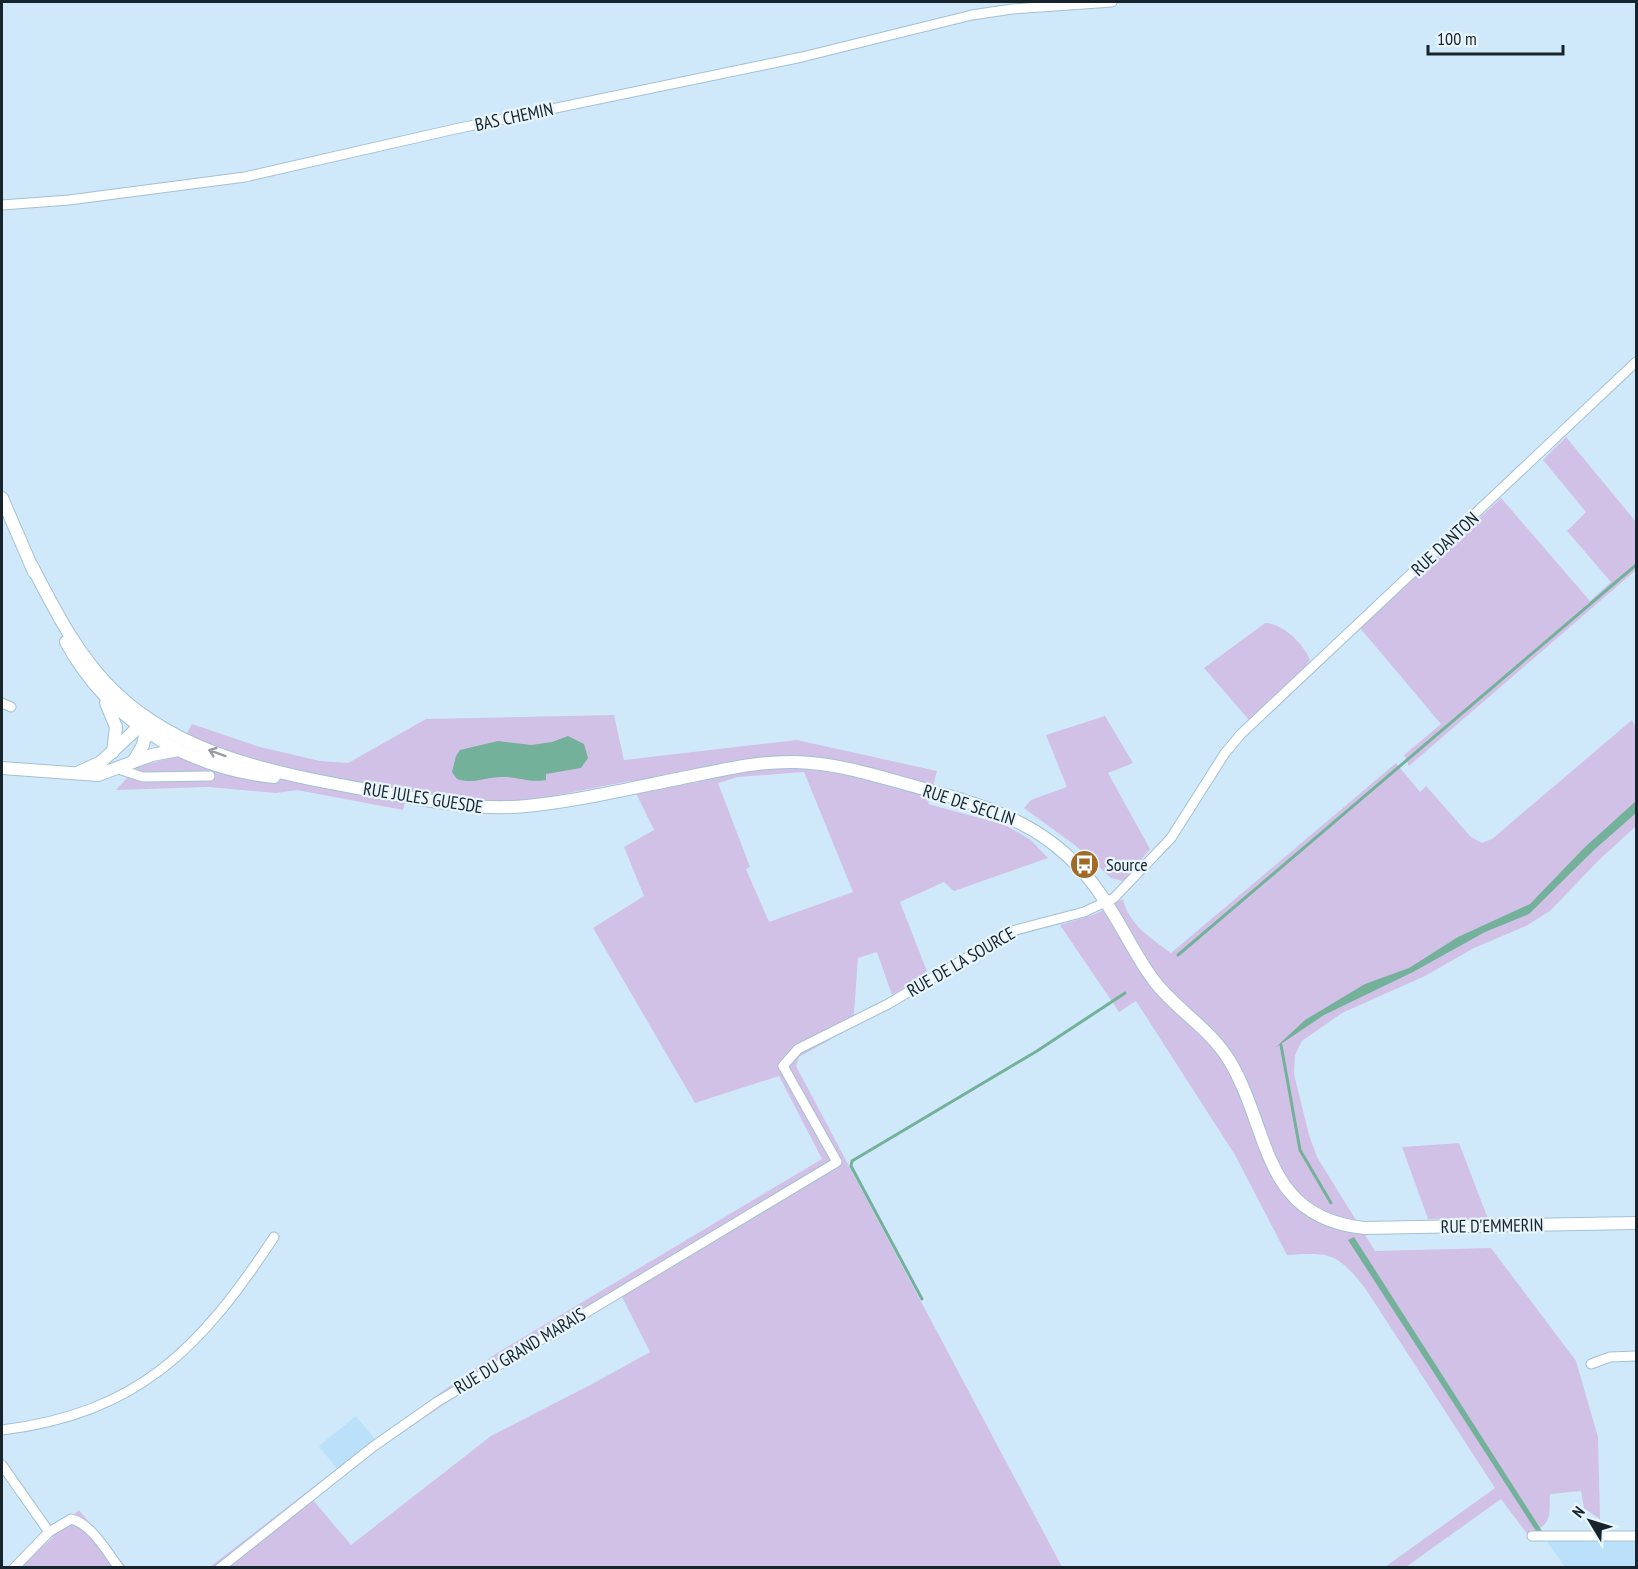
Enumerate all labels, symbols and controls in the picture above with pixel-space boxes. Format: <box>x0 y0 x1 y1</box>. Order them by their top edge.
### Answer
scale bar <box>1428 18 1563 56</box>
text: 100 m <box>1437 27 1477 50</box>
street label: BAS CHEMIN <box>473 97 555 136</box>
street label: RUE DANTON <box>1406 507 1483 581</box>
one-way arrow <box>208 747 227 758</box>
street label: RUE JULES GUESDE <box>362 777 485 818</box>
street label: RUE DE SECLIN <box>920 779 1018 830</box>
bus stop icon: Source <box>1069 849 1101 881</box>
place label: Source <box>1106 853 1148 876</box>
street label: RUE DE LA SOURCE <box>903 921 1019 1002</box>
street label: RUE D'EMMERIN <box>1441 1213 1543 1238</box>
street label: RUE DU GRAND MARAIS <box>450 1302 590 1399</box>
north arrow <box>1560 1491 1620 1551</box>
text: N <box>1568 1502 1589 1521</box>

